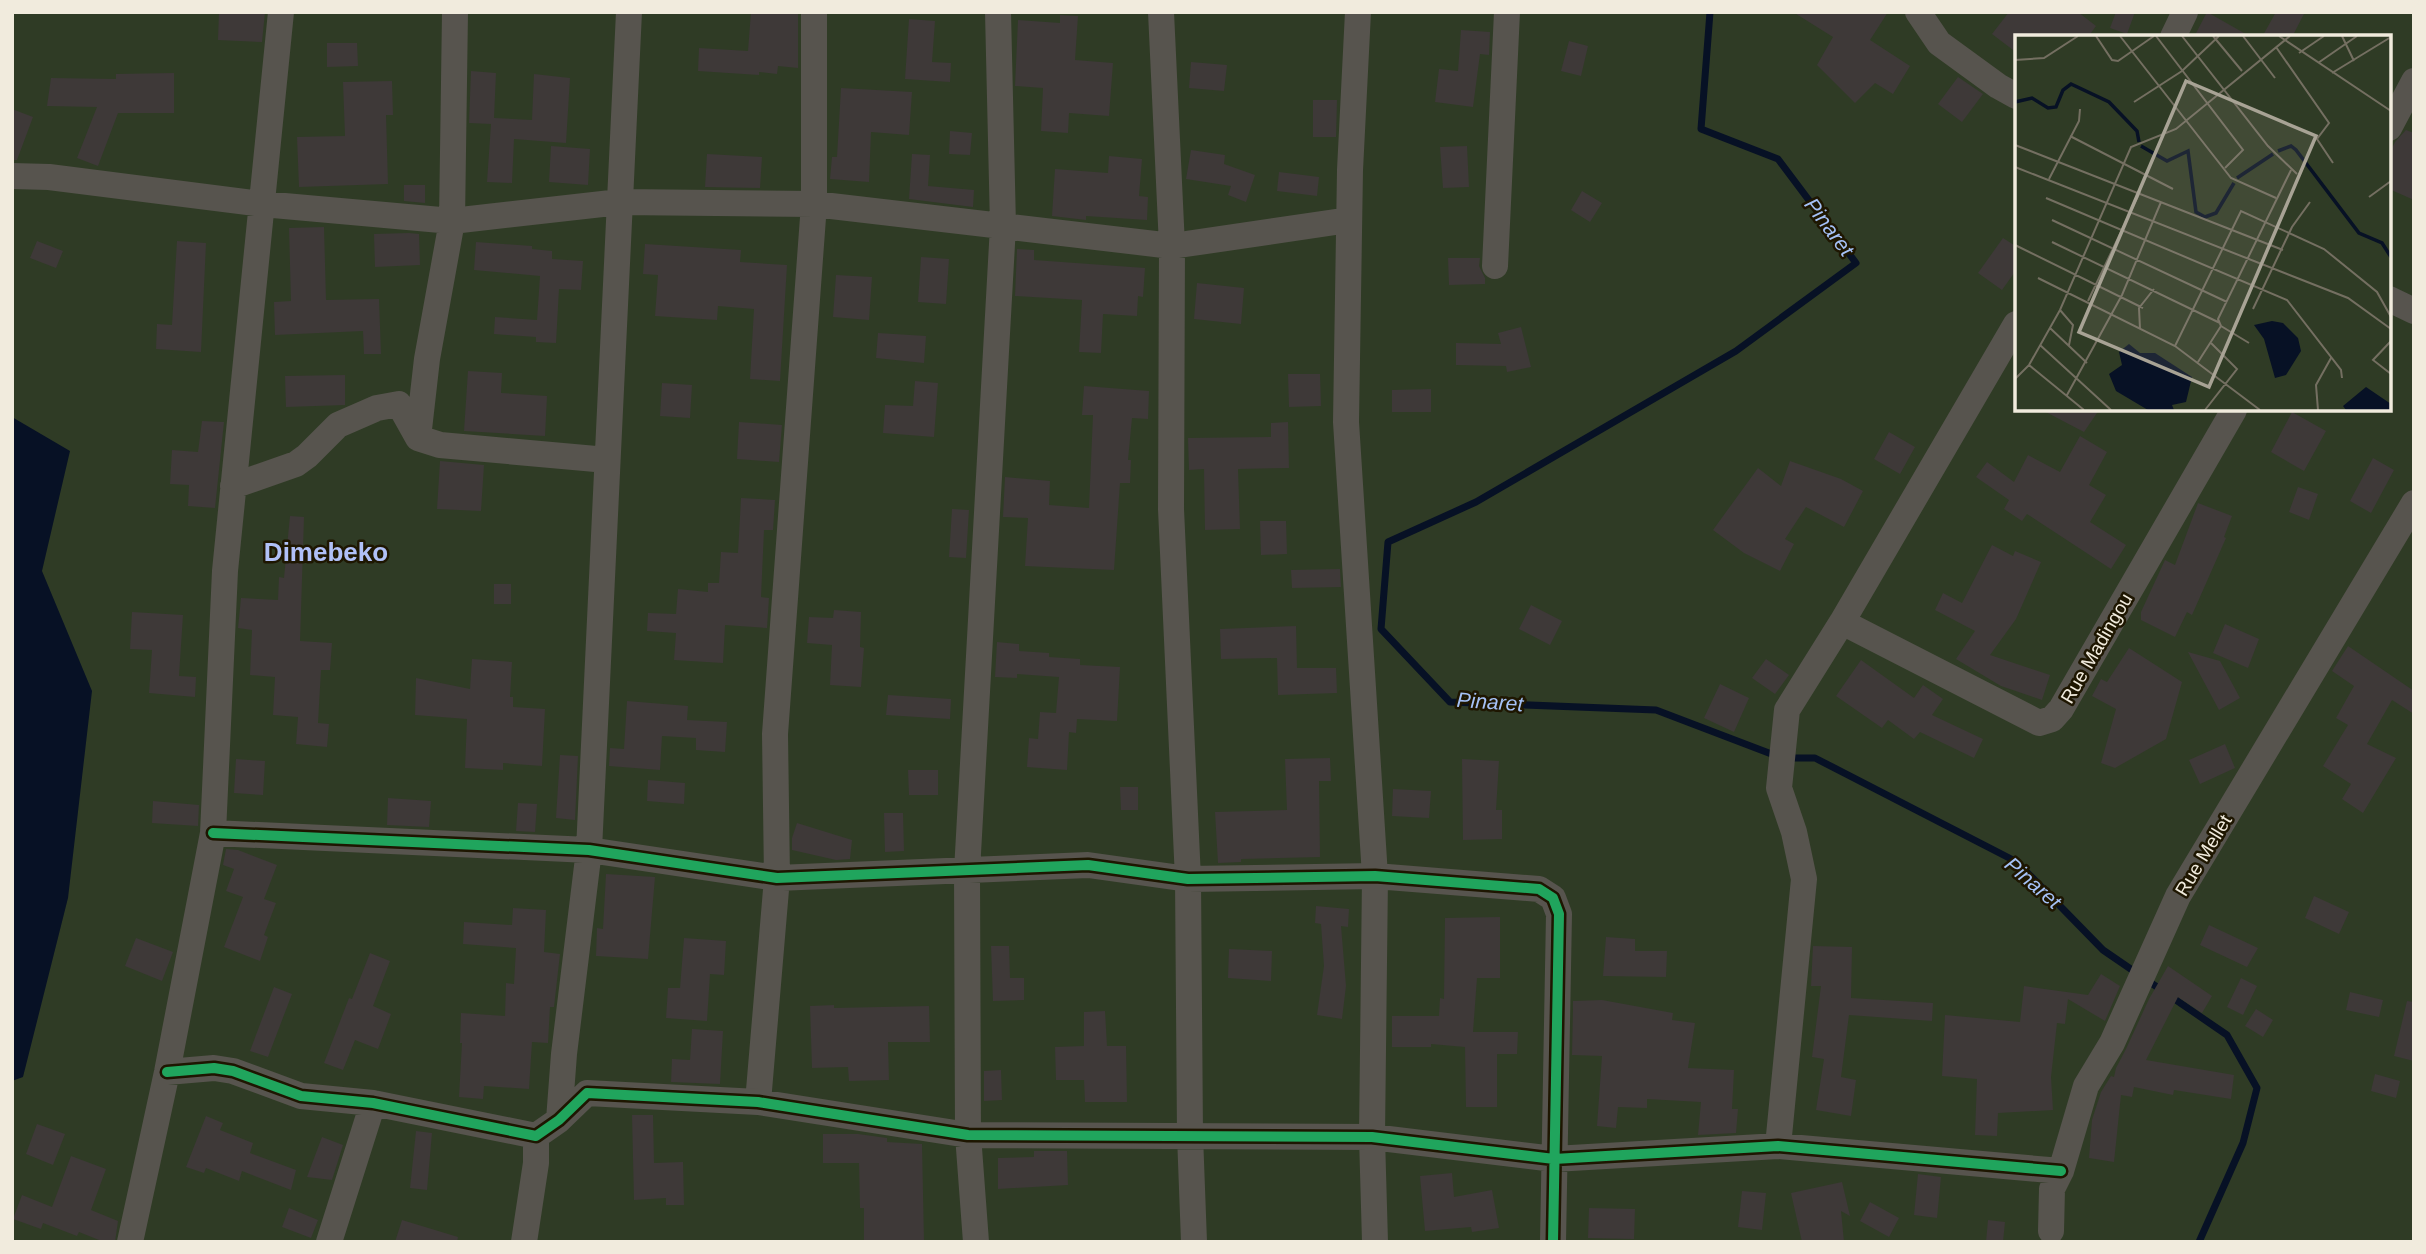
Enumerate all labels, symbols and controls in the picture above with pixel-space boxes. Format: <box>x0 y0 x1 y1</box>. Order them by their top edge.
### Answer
inset map <box>2015 35 2391 411</box>
water label: Pinaret <box>1800 193 1859 261</box>
district label: Dimebeko <box>264 537 388 567</box>
street label: Rue Madingou <box>2056 589 2136 707</box>
water label: Pinaret <box>1456 688 1525 715</box>
street label: Rue Mellet <box>2171 810 2236 900</box>
water label: Pinaret <box>2001 852 2067 914</box>

